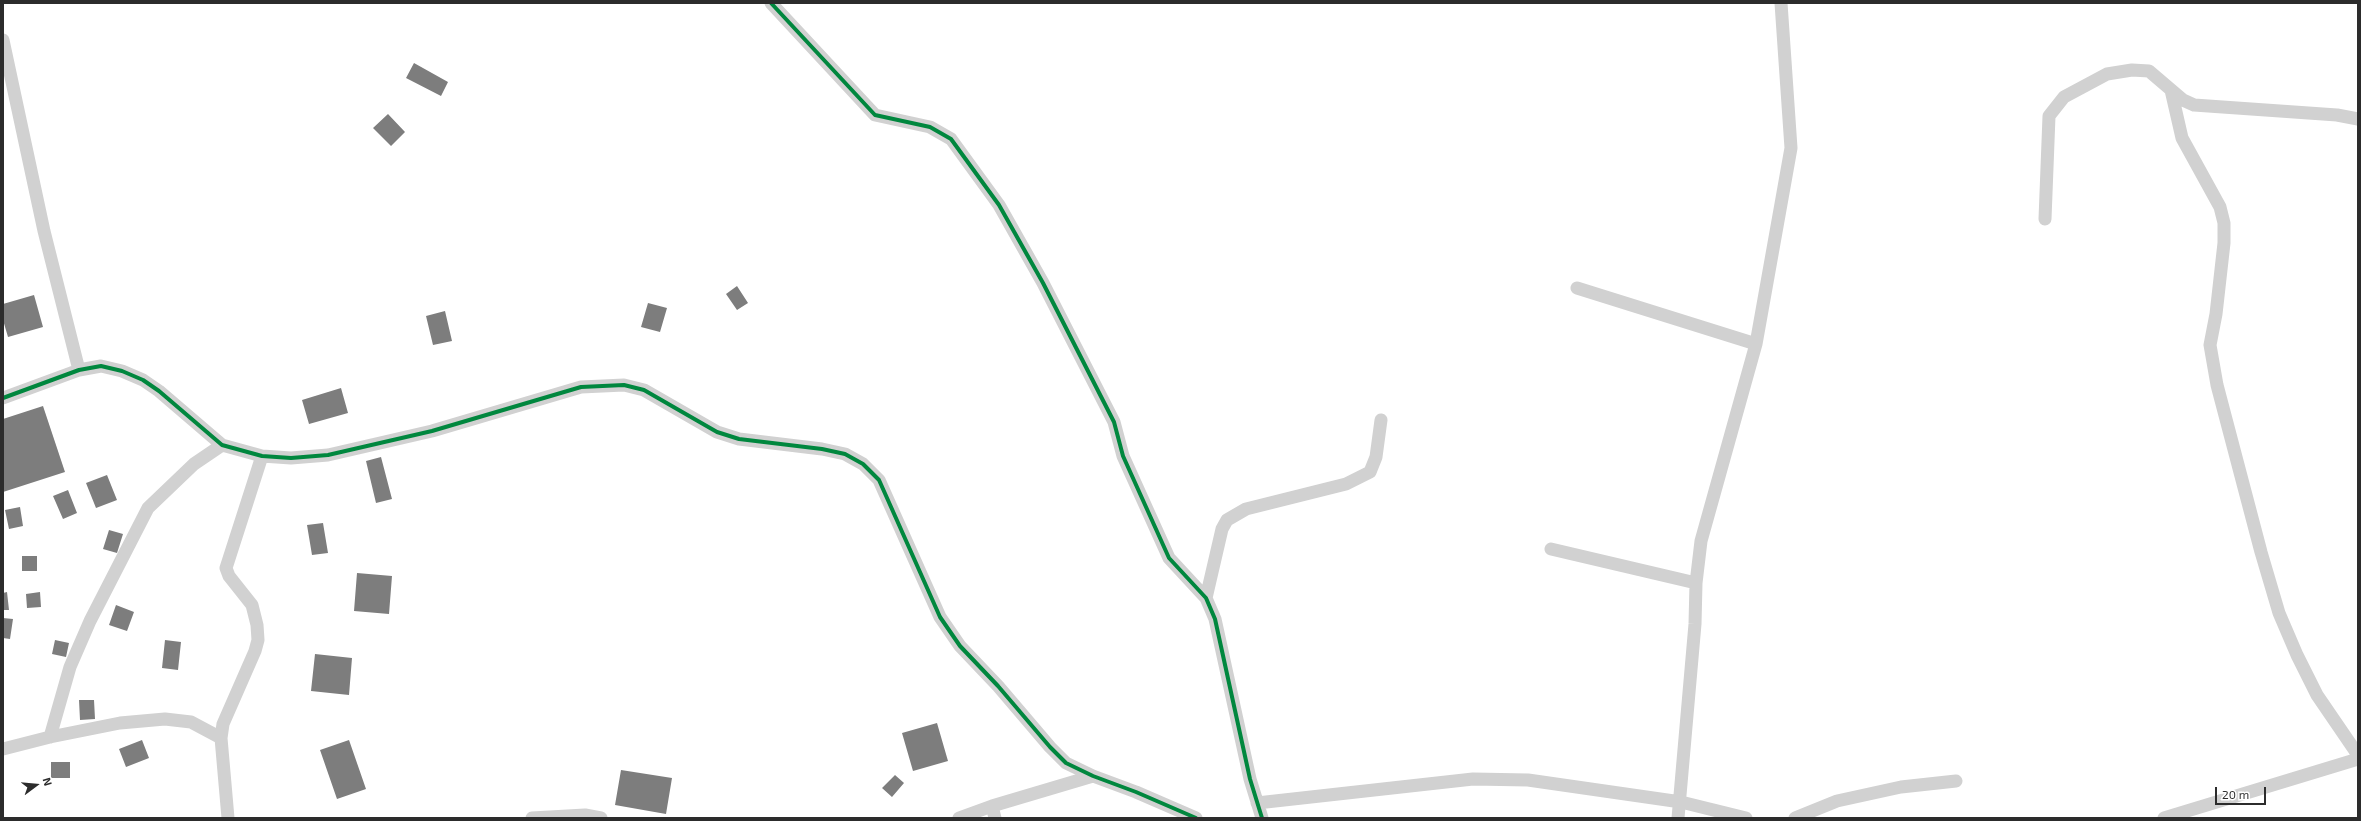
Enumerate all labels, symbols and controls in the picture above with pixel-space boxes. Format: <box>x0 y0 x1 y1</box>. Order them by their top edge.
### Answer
north arrow <box>16 765 56 805</box>
text: N <box>41 776 55 787</box>
scale bar <box>2217 779 2268 805</box>
text: 20 m <box>2222 787 2249 801</box>

